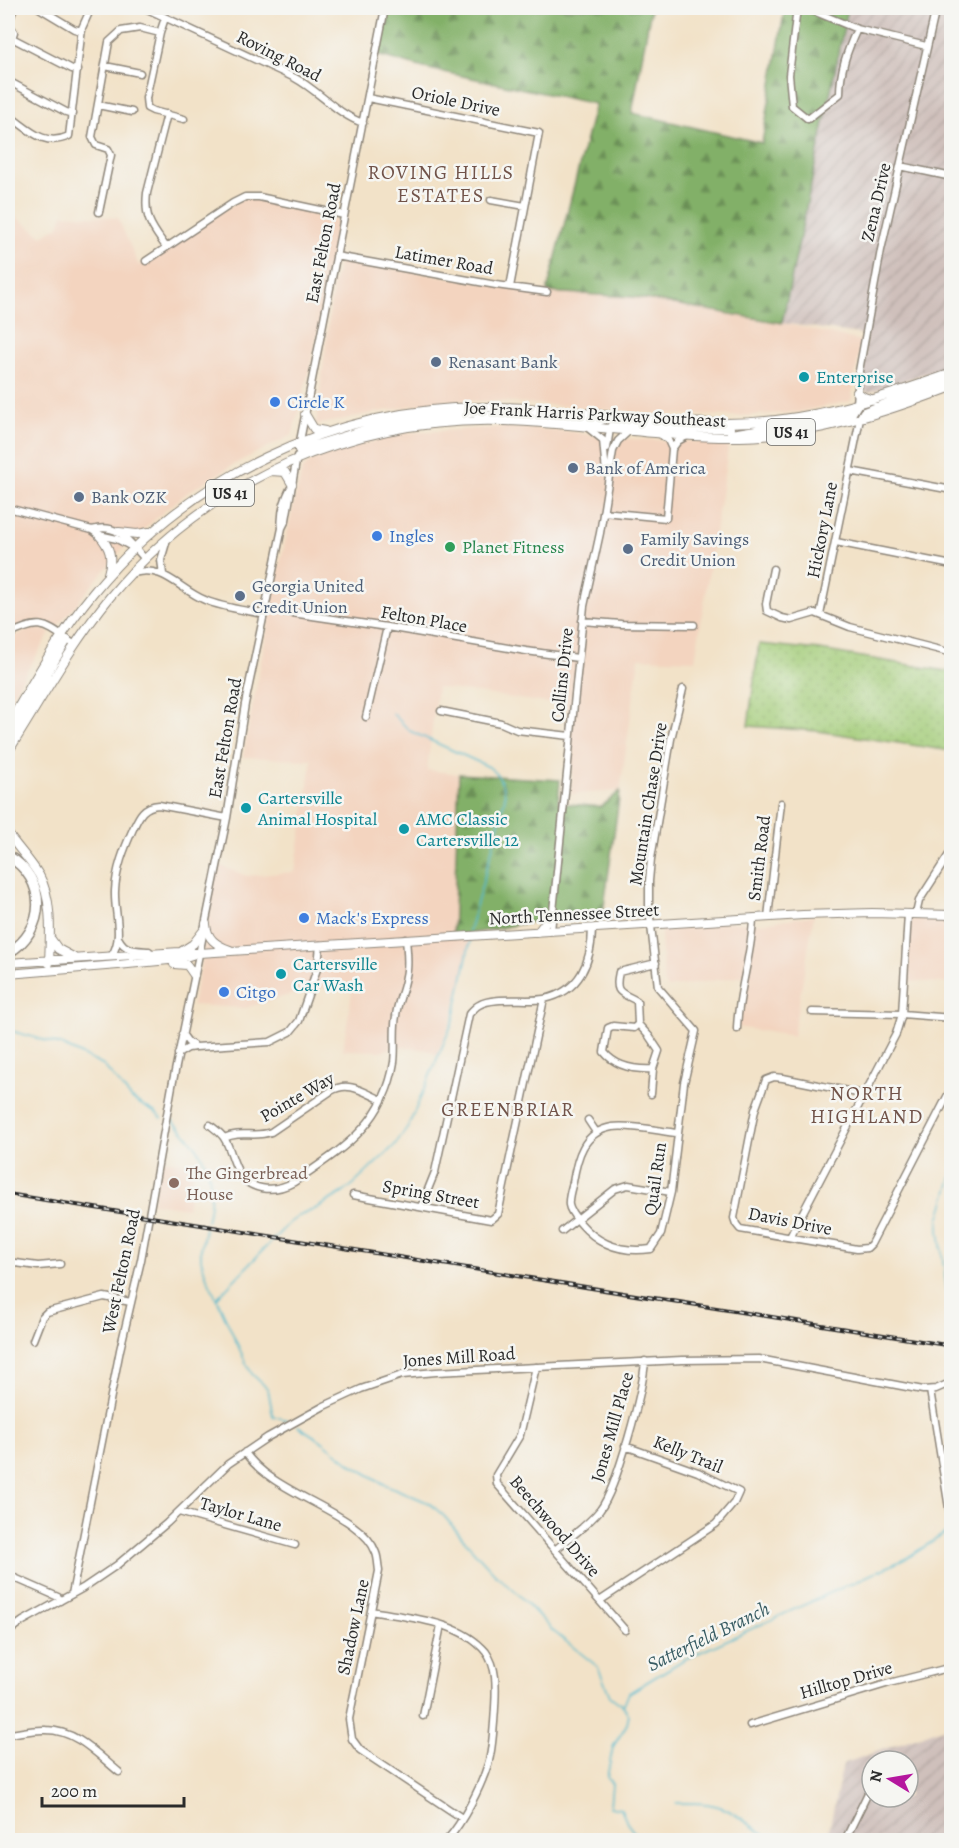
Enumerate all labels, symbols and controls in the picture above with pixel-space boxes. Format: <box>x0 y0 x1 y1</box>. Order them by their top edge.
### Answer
street label: Roving Road <box>232 24 326 88</box>
street label: Oriole Drive <box>410 80 502 122</box>
district label: ROVING HILLS ESTATES <box>367 159 515 209</box>
street label: Zena Drive <box>855 160 897 244</box>
street label: East Felton Road <box>300 180 346 305</box>
street label: Latimer Road <box>393 240 495 281</box>
place label: Renasant Bank <box>448 350 558 374</box>
marker: Renasant Bank <box>429 355 443 369</box>
place label: Enterprise <box>816 365 894 389</box>
marker: Enterprise <box>797 370 811 384</box>
place label: Circle K <box>287 390 345 414</box>
marker: Circle K <box>268 395 282 409</box>
street label: Joe Frank Harris Parkway Southeast <box>463 395 727 433</box>
road number: US 41 <box>767 419 815 445</box>
place label: Bank of America <box>585 456 707 480</box>
marker: Bank of America <box>566 461 580 475</box>
road number: US 41 <box>206 480 254 506</box>
street label: Hickory Lane <box>801 480 843 580</box>
place label: Bank OZK <box>91 485 167 509</box>
marker: Bank OZK <box>72 490 86 504</box>
place label: Ingles <box>389 524 434 548</box>
place label: Family Savings Credit Union <box>640 527 749 572</box>
marker: Ingles <box>370 529 384 543</box>
place label: Planet Fitness <box>462 535 564 559</box>
marker: Planet Fitness <box>443 540 457 554</box>
marker: Family Savings Credit Union <box>621 542 635 556</box>
place label: Georgia United Credit Union <box>252 574 364 619</box>
marker: Georgia United Credit Union <box>233 589 247 603</box>
street label: Felton Place <box>379 600 469 638</box>
street label: Collins Drive <box>545 627 579 723</box>
street label: East Felton Road <box>203 675 247 800</box>
street label: Mountain Chase Drive <box>623 721 673 887</box>
place label: Cartersville Animal Hospital <box>257 786 378 831</box>
marker: Cartersville Animal Hospital <box>239 801 253 815</box>
place label: AMC Classic Cartersville 12 <box>415 807 519 852</box>
street label: Smith Road <box>742 814 776 902</box>
marker: AMC Classic Cartersville 12 <box>397 822 411 836</box>
street label: North Tennessee Street <box>488 898 660 930</box>
place label: Mack's Express <box>316 906 429 930</box>
marker: Mack's Express <box>297 911 311 925</box>
place label: Cartersville Car Wash <box>293 952 378 997</box>
marker: Cartersville Car Wash <box>274 967 288 981</box>
place label: Citgo <box>236 980 276 1004</box>
marker: Citgo <box>217 985 231 999</box>
street label: Pointe Way <box>255 1066 339 1128</box>
district label: NORTH HIGHLAND <box>810 1080 924 1130</box>
district label: GREENBRIAR <box>441 1096 575 1123</box>
street label: Quail Run <box>638 1141 672 1217</box>
place label: The Gingerbread House <box>186 1161 308 1206</box>
street label: Spring Street <box>381 1174 481 1214</box>
marker: The Gingerbread House <box>167 1176 181 1190</box>
street label: Davis Drive <box>746 1201 834 1241</box>
street label: West Felton Road <box>96 1206 146 1337</box>
street label: Jones Mill Road <box>402 1341 516 1373</box>
street label: Jones Mill Place <box>585 1369 639 1485</box>
street label: Kelly Trail <box>650 1429 727 1479</box>
street label: Beechwood Drive <box>504 1470 606 1582</box>
street label: Taylor Lane <box>197 1491 285 1537</box>
street label: Shadow Lane <box>331 1577 375 1677</box>
water label: Satterfield Branch <box>642 1595 774 1678</box>
street label: Hilltop Drive <box>797 1655 895 1705</box>
north arrow <box>860 1749 920 1809</box>
text: N <box>864 1768 888 1784</box>
scale bar <box>42 1770 184 1808</box>
text: 200 m <box>51 1779 97 1803</box>

